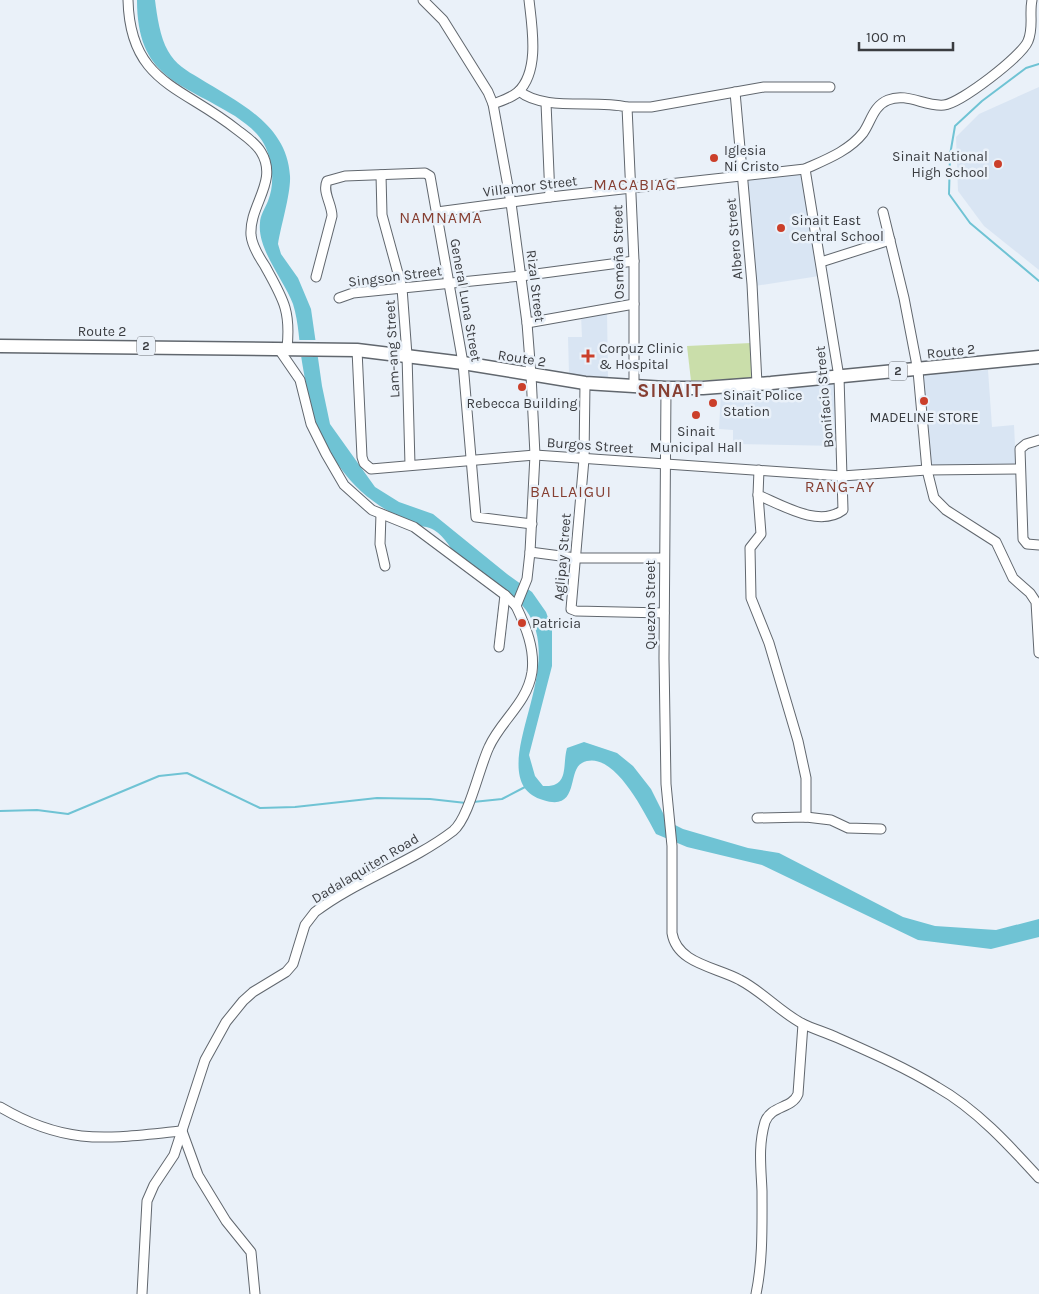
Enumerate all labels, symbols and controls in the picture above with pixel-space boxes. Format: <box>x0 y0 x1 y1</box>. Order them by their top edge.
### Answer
scale bar <box>859 20 953 52</box>
text: 100 m <box>866 28 906 46</box>
place label: Iglesia Ni Cristo <box>724 142 779 175</box>
place label: Sinait National High School <box>892 148 988 181</box>
marker: Iglesia Ni Cristo <box>708 152 720 164</box>
marker: Sinait National High School <box>992 158 1004 170</box>
street label: Villamor Street <box>482 172 578 201</box>
district label: MACABIAG <box>593 175 677 194</box>
street label: Albero Street <box>722 197 747 281</box>
street label: Osmeña Street <box>609 205 628 299</box>
district label: NAMNAMA <box>399 208 483 227</box>
place label: Sinait East Central School <box>791 212 884 245</box>
marker: Sinait East Central School <box>775 222 787 234</box>
street label: General Luna Street <box>446 237 485 363</box>
street label: Rizal Street <box>523 249 548 323</box>
street label: Singson Street <box>347 262 443 291</box>
street label: Lam-ang Street <box>381 300 404 398</box>
street label: Route 2 <box>78 323 126 340</box>
road number: 2 <box>137 336 155 356</box>
place label: Corpuz Clinic & Hospital <box>599 340 683 373</box>
street label: Route 2 <box>926 341 976 362</box>
street label: Bonifacio Street <box>812 345 837 449</box>
street label: Route 2 <box>497 346 547 371</box>
marker: Corpuz Clinic & Hospital <box>581 349 595 363</box>
road number: 2 <box>889 362 907 381</box>
district label: SINAIT <box>637 380 703 402</box>
marker: Rebecca Building <box>516 381 528 393</box>
place label: Sinait Police Station <box>723 387 802 420</box>
place label: Rebecca Building <box>467 395 577 412</box>
marker: MADELINE STORE <box>918 395 930 407</box>
marker: Sinait Police Station <box>707 397 719 409</box>
marker: Sinait Municipal Hall <box>690 409 702 421</box>
place label: MADELINE STORE <box>869 409 979 426</box>
place label: Sinait Municipal Hall <box>650 423 742 456</box>
street label: Burgos Street <box>546 434 634 457</box>
district label: RANG-AY <box>805 477 875 496</box>
district label: BALLAIGUI <box>530 482 612 501</box>
street label: Aglipay Street <box>550 512 575 602</box>
street label: Quezon Street <box>642 560 659 650</box>
place label: Patricia <box>532 615 581 632</box>
marker: Patricia <box>516 617 528 629</box>
street label: Dadalaquiten Road <box>309 830 422 907</box>

